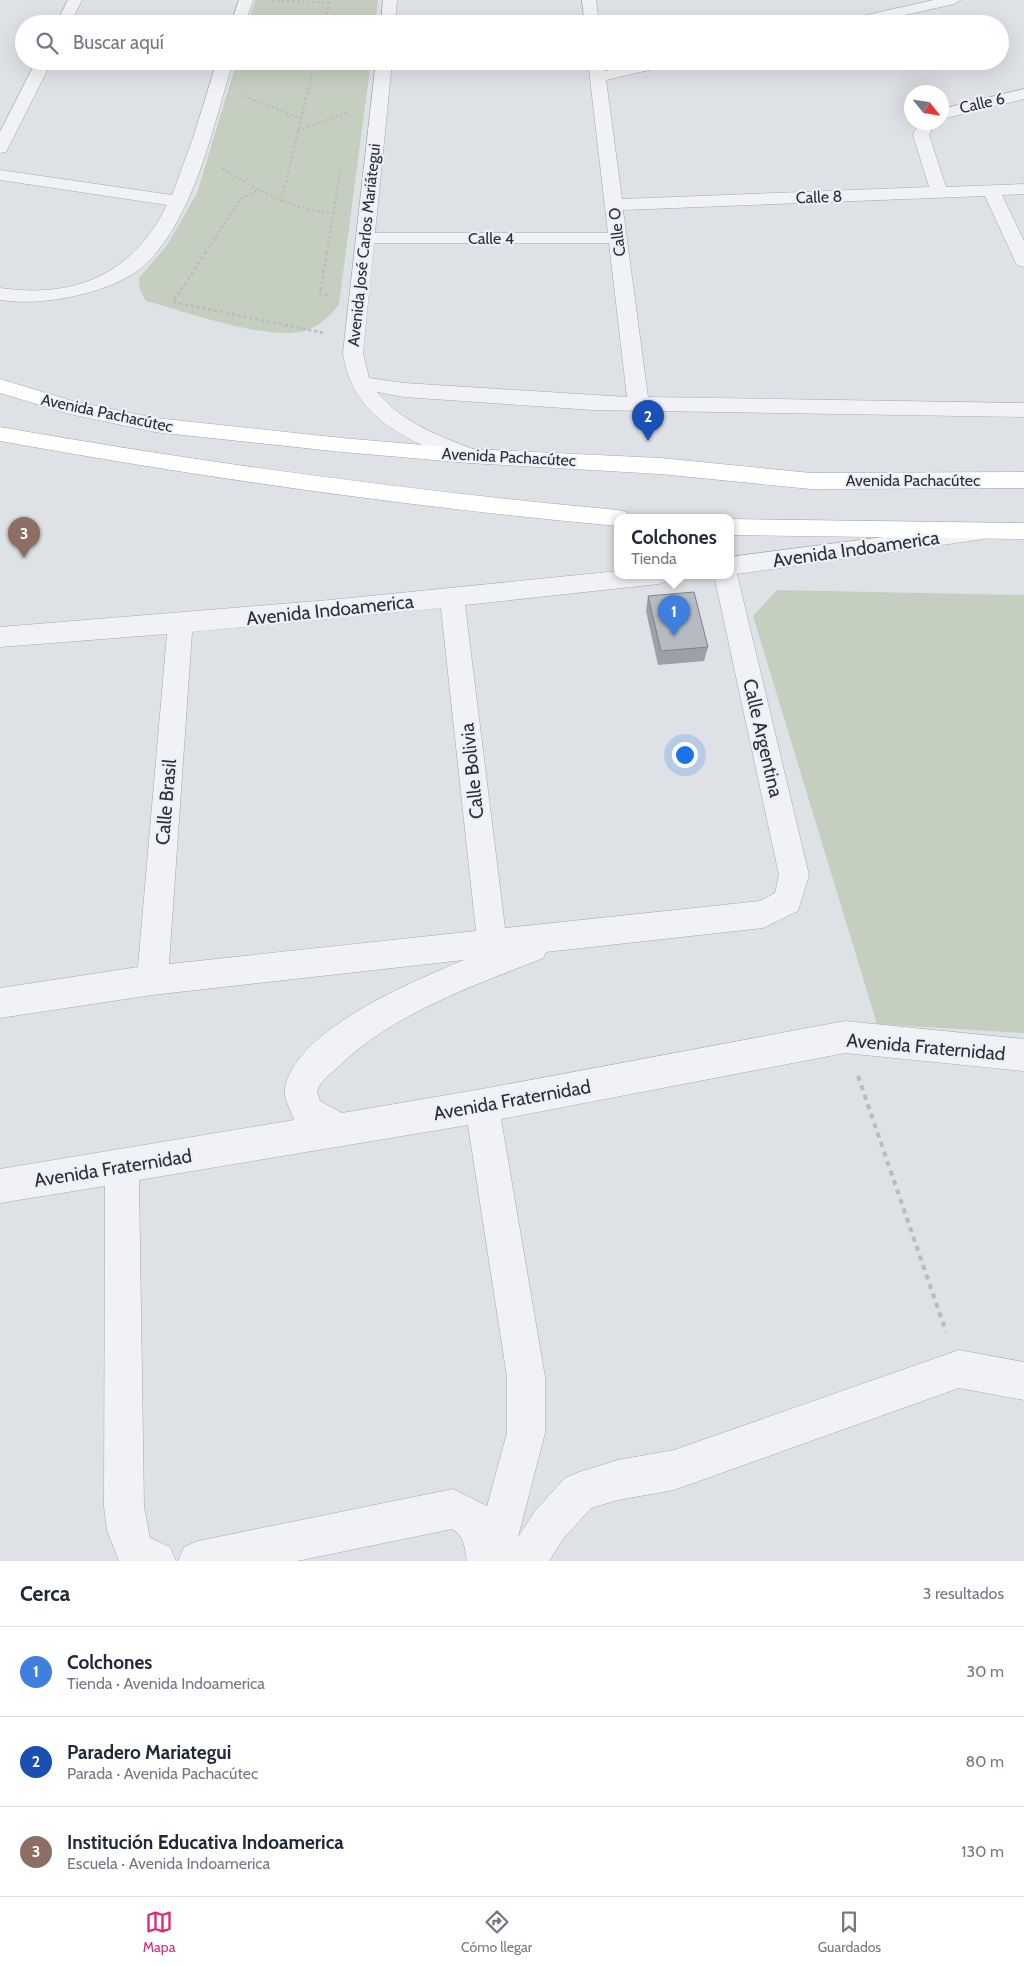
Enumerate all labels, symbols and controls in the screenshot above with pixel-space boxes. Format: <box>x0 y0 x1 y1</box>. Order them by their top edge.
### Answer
search box <box>15 15 1009 70</box>
icon: search <box>33 29 61 57</box>
text: Buscar aquí <box>73 31 164 54</box>
north arrow <box>904 85 949 130</box>
street label: Calle 6 <box>958 89 1006 117</box>
street label: Avenida José Carlos Mariátegui <box>344 143 384 347</box>
street label: Calle 8 <box>795 187 843 207</box>
street label: Calle O <box>605 206 629 258</box>
street label: Calle 4 <box>468 229 514 248</box>
street label: Avenida Pachacútec <box>39 390 175 436</box>
pin: 2 <box>632 400 664 441</box>
street label: Avenida Pachacútec <box>441 444 577 470</box>
street label: Avenida Pachacútec <box>846 471 980 490</box>
popup <box>614 514 734 579</box>
pin: 3 <box>8 517 40 558</box>
text: Colchones <box>631 526 717 549</box>
street label: Avenida Indoamerica <box>771 526 941 572</box>
text: Tienda <box>631 549 677 568</box>
street label: Avenida Indoamerica <box>245 590 415 630</box>
pin: 1 <box>658 595 690 636</box>
street label: Calle Argentina <box>738 676 788 800</box>
street label: Calle Bolivia <box>456 722 488 820</box>
your location <box>672 742 698 768</box>
street label: Calle Brasil <box>151 758 181 846</box>
street label: Avenida Fraternidad <box>846 1029 1006 1065</box>
street label: Avenida Fraternidad <box>432 1075 592 1125</box>
street label: Avenida Fraternidad <box>33 1144 193 1192</box>
text: Cerca <box>20 1581 70 1606</box>
text: 3 resultados <box>923 1584 1004 1603</box>
text: Colchones <box>67 1651 152 1674</box>
text: 1 <box>33 1662 39 1681</box>
text: 30 m <box>967 1662 1004 1681</box>
text: Tienda · Avenida Indoamerica <box>67 1674 265 1693</box>
text: Paradero Mariategui <box>67 1741 231 1764</box>
text: 2 <box>32 1752 40 1771</box>
text: 80 m <box>966 1752 1004 1771</box>
text: Parada · Avenida Pachacútec <box>67 1764 258 1783</box>
text: Institución Educativa Indoamerica <box>67 1831 344 1854</box>
text: 3 <box>32 1842 40 1861</box>
text: 130 m <box>961 1842 1004 1861</box>
text: Escuela · Avenida Indoamerica <box>67 1854 270 1873</box>
tab: Mapa <box>143 1908 175 1956</box>
tab: Cómo llegar <box>461 1908 532 1956</box>
tab: Guardados <box>818 1908 881 1956</box>

